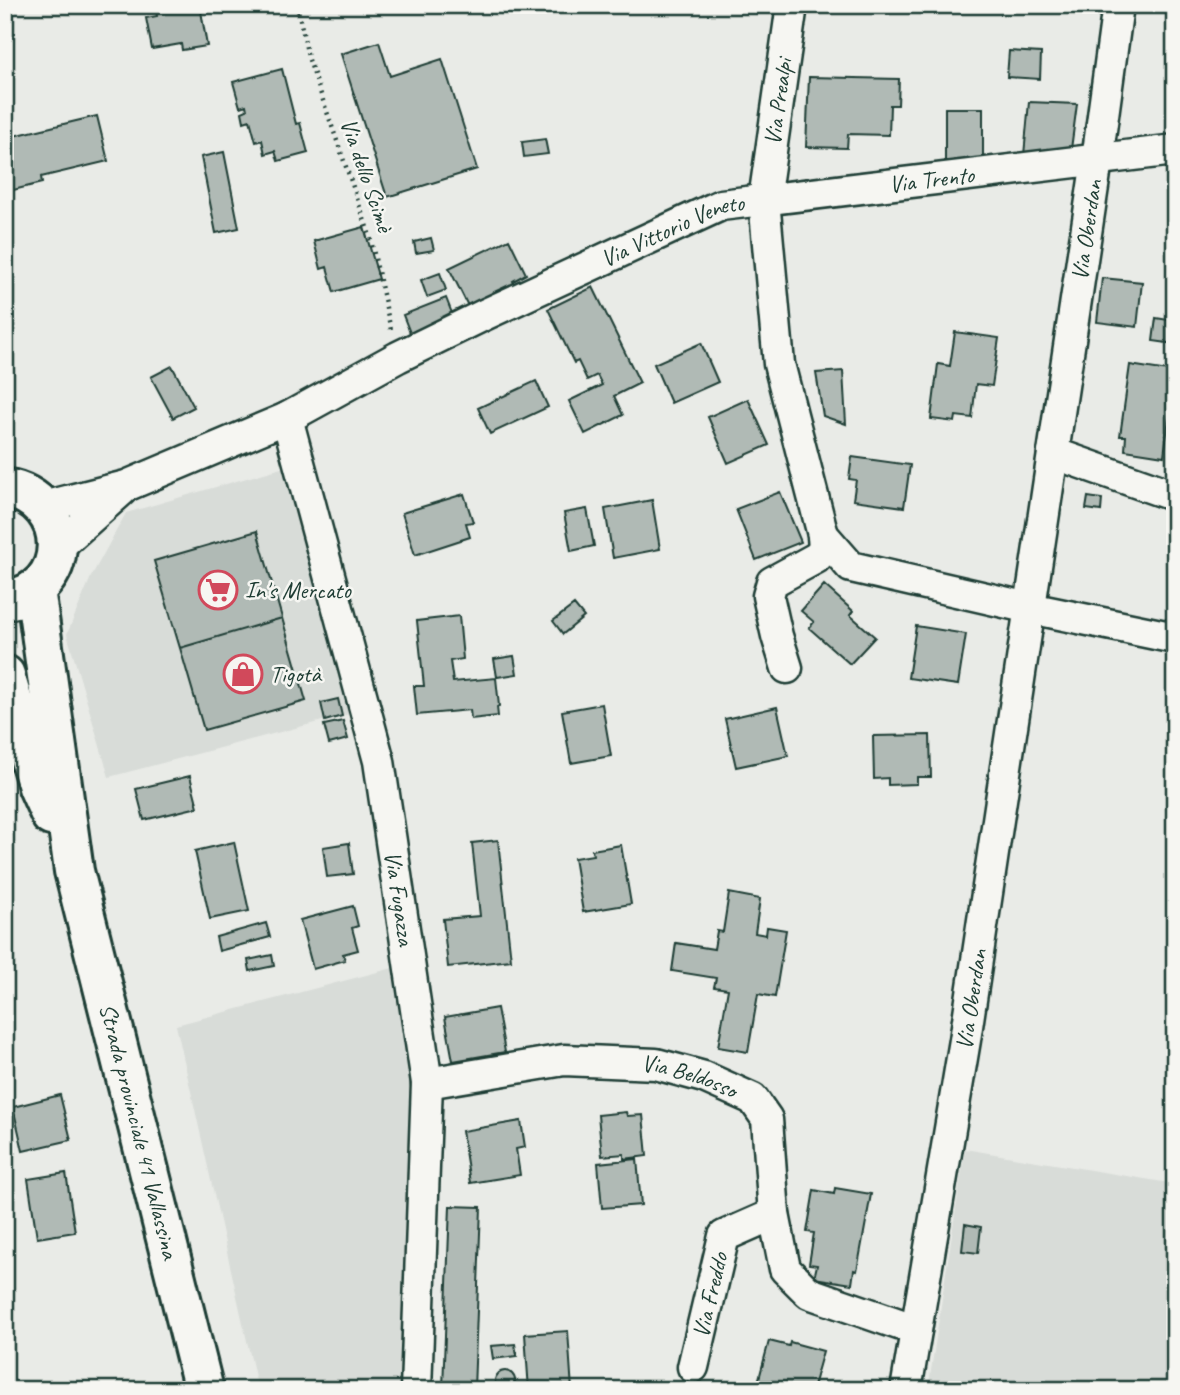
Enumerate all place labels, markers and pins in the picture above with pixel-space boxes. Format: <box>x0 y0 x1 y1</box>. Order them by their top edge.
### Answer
supermarket icon: In's Mercato <box>197 569 239 611</box>
place label: In's Mercato <box>245 575 352 605</box>
shop icon: Tigotà <box>222 653 264 695</box>
place label: Tigotà <box>270 659 322 689</box>

